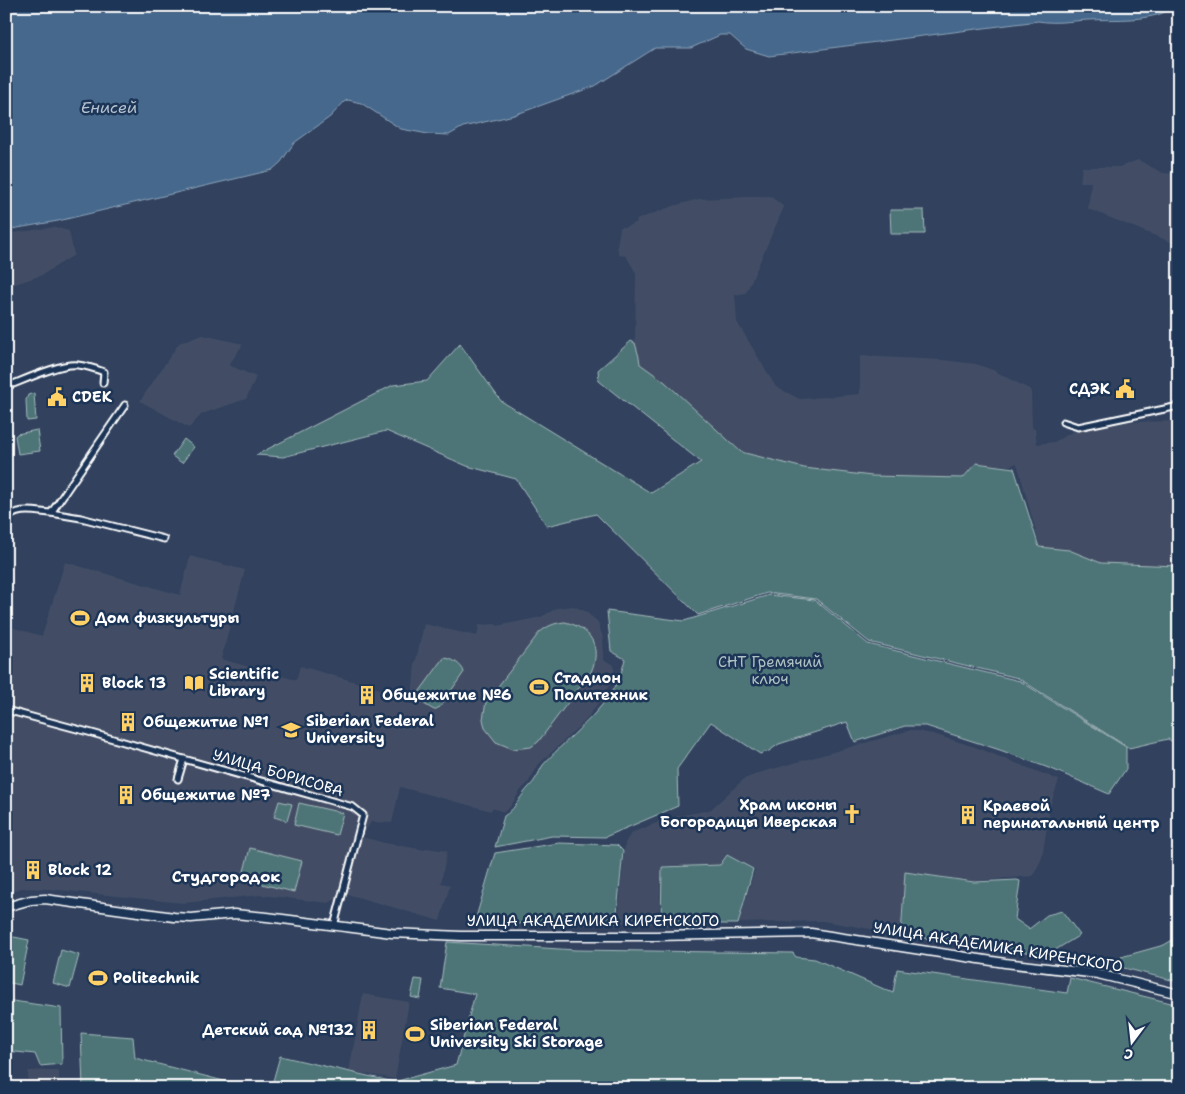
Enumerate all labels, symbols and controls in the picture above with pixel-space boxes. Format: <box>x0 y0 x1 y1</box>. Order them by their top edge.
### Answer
water label: Енисей <box>81 97 137 118</box>
public building icon: СДЭК <box>1114 378 1136 400</box>
place label: СДЭК <box>1069 379 1111 399</box>
public building icon: CDEK <box>46 386 68 408</box>
place label: CDEK <box>72 387 113 407</box>
sports icon: Дом физкультуры <box>69 607 91 629</box>
place label: Дом физкультуры <box>95 608 239 628</box>
park label: СНТ Гремячий ключ <box>718 652 822 689</box>
place label: Scientific Library <box>209 664 279 701</box>
place label: Стадион Политехник <box>554 668 649 705</box>
building icon: Block 13 <box>76 672 98 694</box>
library icon: Scientific Library <box>183 672 205 694</box>
place label: Block 13 <box>102 673 166 693</box>
sports icon: Стадион Политехник <box>528 676 550 698</box>
building icon: Общежитие №6 <box>356 684 378 706</box>
place label: Общежитие №6 <box>382 685 512 705</box>
building icon: Общежитие №1 <box>117 711 139 733</box>
place label: Siberian Federal University <box>306 711 434 748</box>
place label: Общежитие №1 <box>143 712 269 732</box>
school or university icon: Siberian Federal University <box>280 719 302 741</box>
street label: УЛИЦА БОРИСОВА <box>210 745 346 801</box>
building icon: Общежитие №7 <box>115 784 137 806</box>
place label: Общежитие №7 <box>141 785 271 805</box>
place label: Храм иконы Богородицы Иверская <box>660 795 837 832</box>
place label: Краевой перинатальный центр <box>983 796 1159 833</box>
church icon: Храм иконы Богородицы Иверская <box>841 803 863 825</box>
building icon: Краевой перинатальный центр <box>957 804 979 826</box>
building icon: Block 12 <box>22 859 44 881</box>
place label: Block 12 <box>48 860 112 880</box>
district label: Студгородок <box>172 866 280 887</box>
street label: УЛИЦА АКАДЕМИКА КИРЕНСКОГО <box>467 911 719 931</box>
street label: УЛИЦА АКАДЕМИКА КИРЕНСКОГО <box>872 917 1124 977</box>
sports icon: Politechnik <box>87 967 109 989</box>
place label: Politechnik <box>113 968 200 988</box>
place label: Siberian Federal University Ski Storage <box>430 1015 603 1052</box>
north arrow <box>1108 1016 1158 1066</box>
building icon: Детский сад №132 <box>358 1019 380 1041</box>
place label: Детский сад №132 <box>202 1020 354 1040</box>
sports icon: Siberian Federal University Ski Storage <box>404 1023 426 1045</box>
text: С <box>1122 1045 1135 1064</box>

